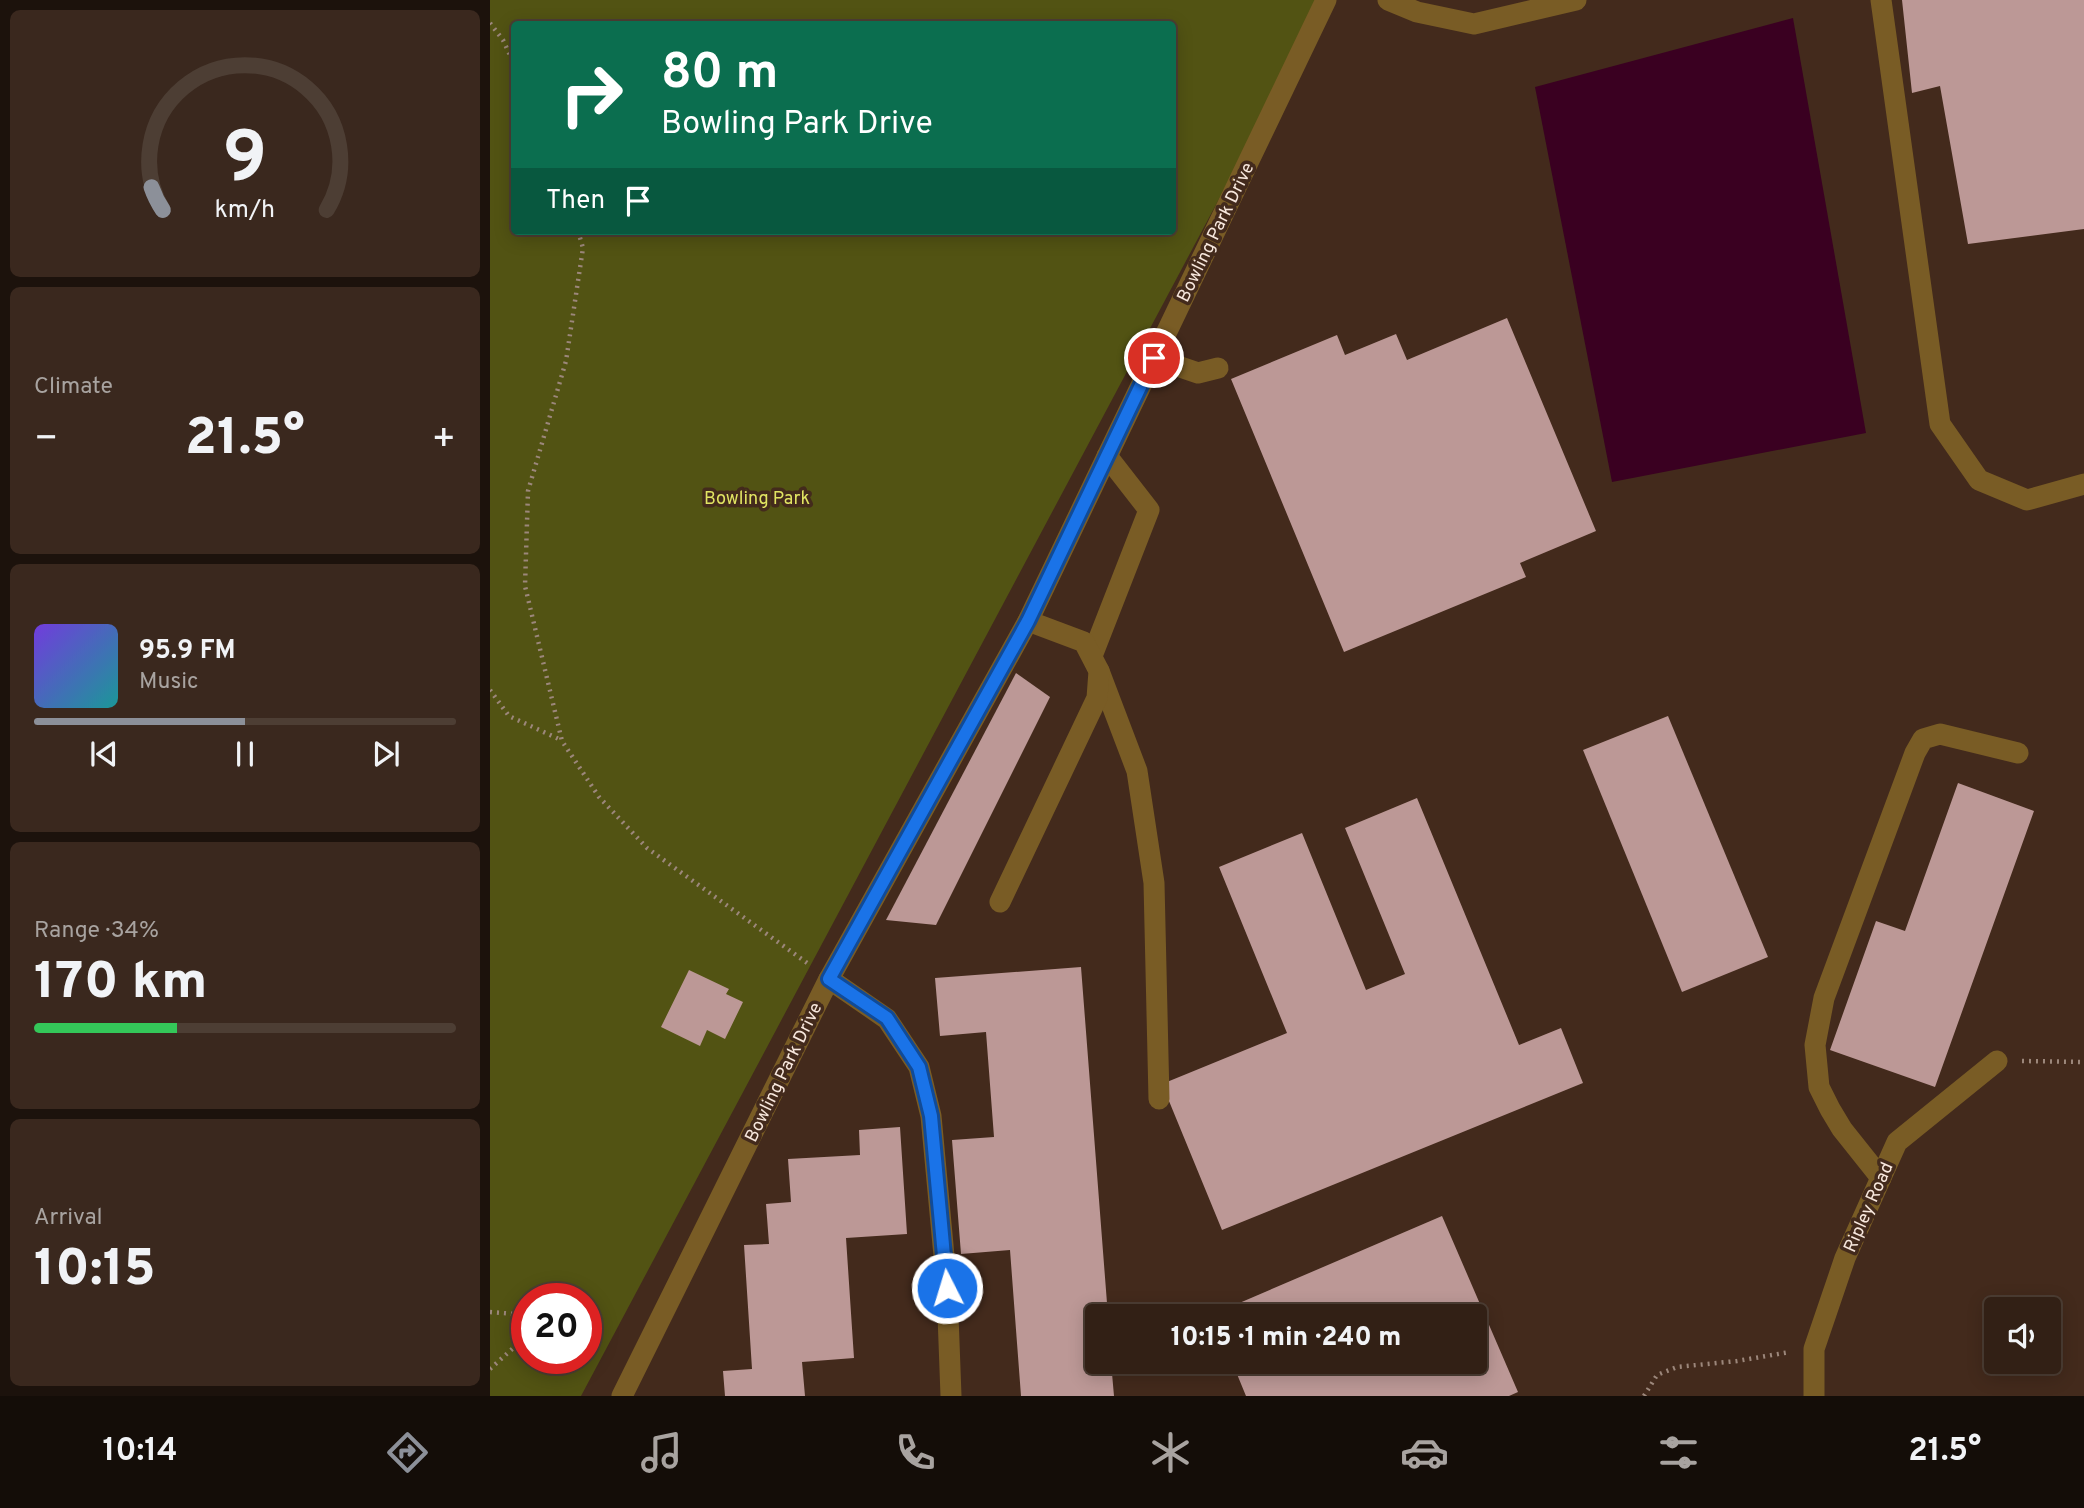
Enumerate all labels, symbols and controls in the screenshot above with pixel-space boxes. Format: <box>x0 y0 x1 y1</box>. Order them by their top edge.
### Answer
text: 80 m <box>661 44 778 106</box>
icon: right <box>546 49 637 140</box>
text: Bowling Park Drive <box>661 105 933 145</box>
text: 9 <box>223 116 267 208</box>
street label: Bowling Park Drive <box>1173 159 1260 306</box>
icon: arrive <box>619 182 657 220</box>
text: Then <box>546 185 605 218</box>
text: km/h <box>215 194 275 226</box>
pin <box>1124 328 1184 388</box>
icon: arrive <box>1135 339 1173 377</box>
text: Climate <box>34 373 113 402</box>
text: 21.5° <box>185 407 305 473</box>
text: − <box>34 416 59 465</box>
text: + <box>431 416 456 465</box>
park label: Bowling Park <box>704 488 810 511</box>
text: 95.9 FM <box>139 635 236 668</box>
text: Music <box>139 668 199 697</box>
icon: previous <box>85 735 123 773</box>
icon: pause <box>226 735 264 773</box>
icon: next <box>367 735 405 773</box>
text: Range · 34% <box>34 917 159 946</box>
text: 170 km <box>34 951 207 1017</box>
street label: Bowling Park Drive <box>741 999 828 1146</box>
street label: Ripley Road <box>1839 1159 1899 1256</box>
text: Arrival <box>34 1204 103 1233</box>
text: 10:15 <box>34 1238 156 1304</box>
position arrow <box>910 1251 984 1325</box>
speed limit sign: 20 <box>511 1283 602 1374</box>
map controls <box>1984 1297 2061 1374</box>
button: sound <box>1984 1297 2061 1374</box>
text: 10:15 · 1 min · 240 m <box>1171 1322 1401 1355</box>
icon: directions <box>383 1428 432 1477</box>
icon: music <box>637 1428 686 1477</box>
icon: phone <box>891 1428 940 1477</box>
icon: climate <box>1146 1428 1195 1477</box>
icon: car <box>1400 1428 1449 1477</box>
icon: filters <box>1654 1428 1703 1477</box>
text: 10:14 <box>103 1432 178 1472</box>
text: 21.5° <box>1908 1432 1981 1472</box>

